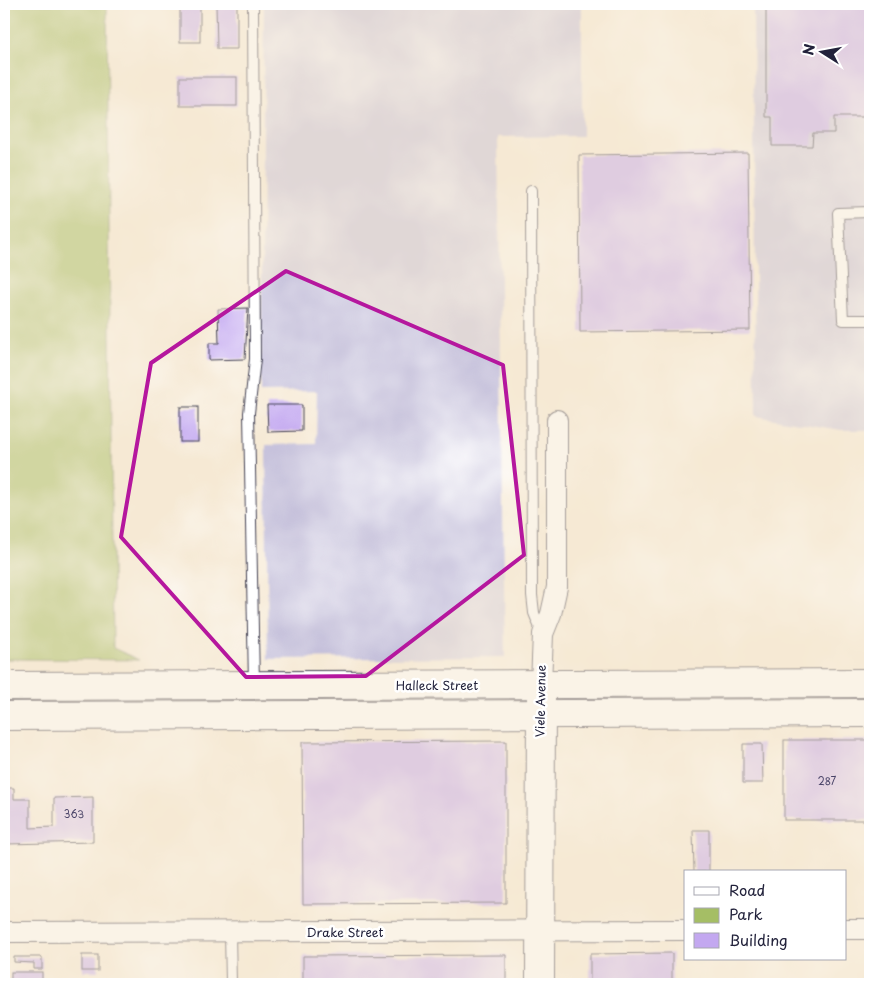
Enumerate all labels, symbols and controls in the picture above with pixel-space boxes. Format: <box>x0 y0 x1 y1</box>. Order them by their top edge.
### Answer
north arrow <box>796 28 846 78</box>
text: N <box>797 42 820 57</box>
street label: Viele Avenue <box>530 664 550 737</box>
street label: Halleck Street <box>396 676 478 694</box>
house number: 287 <box>818 773 837 788</box>
house number: 363 <box>64 806 84 821</box>
legend <box>684 870 846 960</box>
text: Road <box>729 878 765 901</box>
text: Park <box>729 902 763 925</box>
street label: Drake Street <box>307 923 383 941</box>
text: Building <box>729 928 788 951</box>

